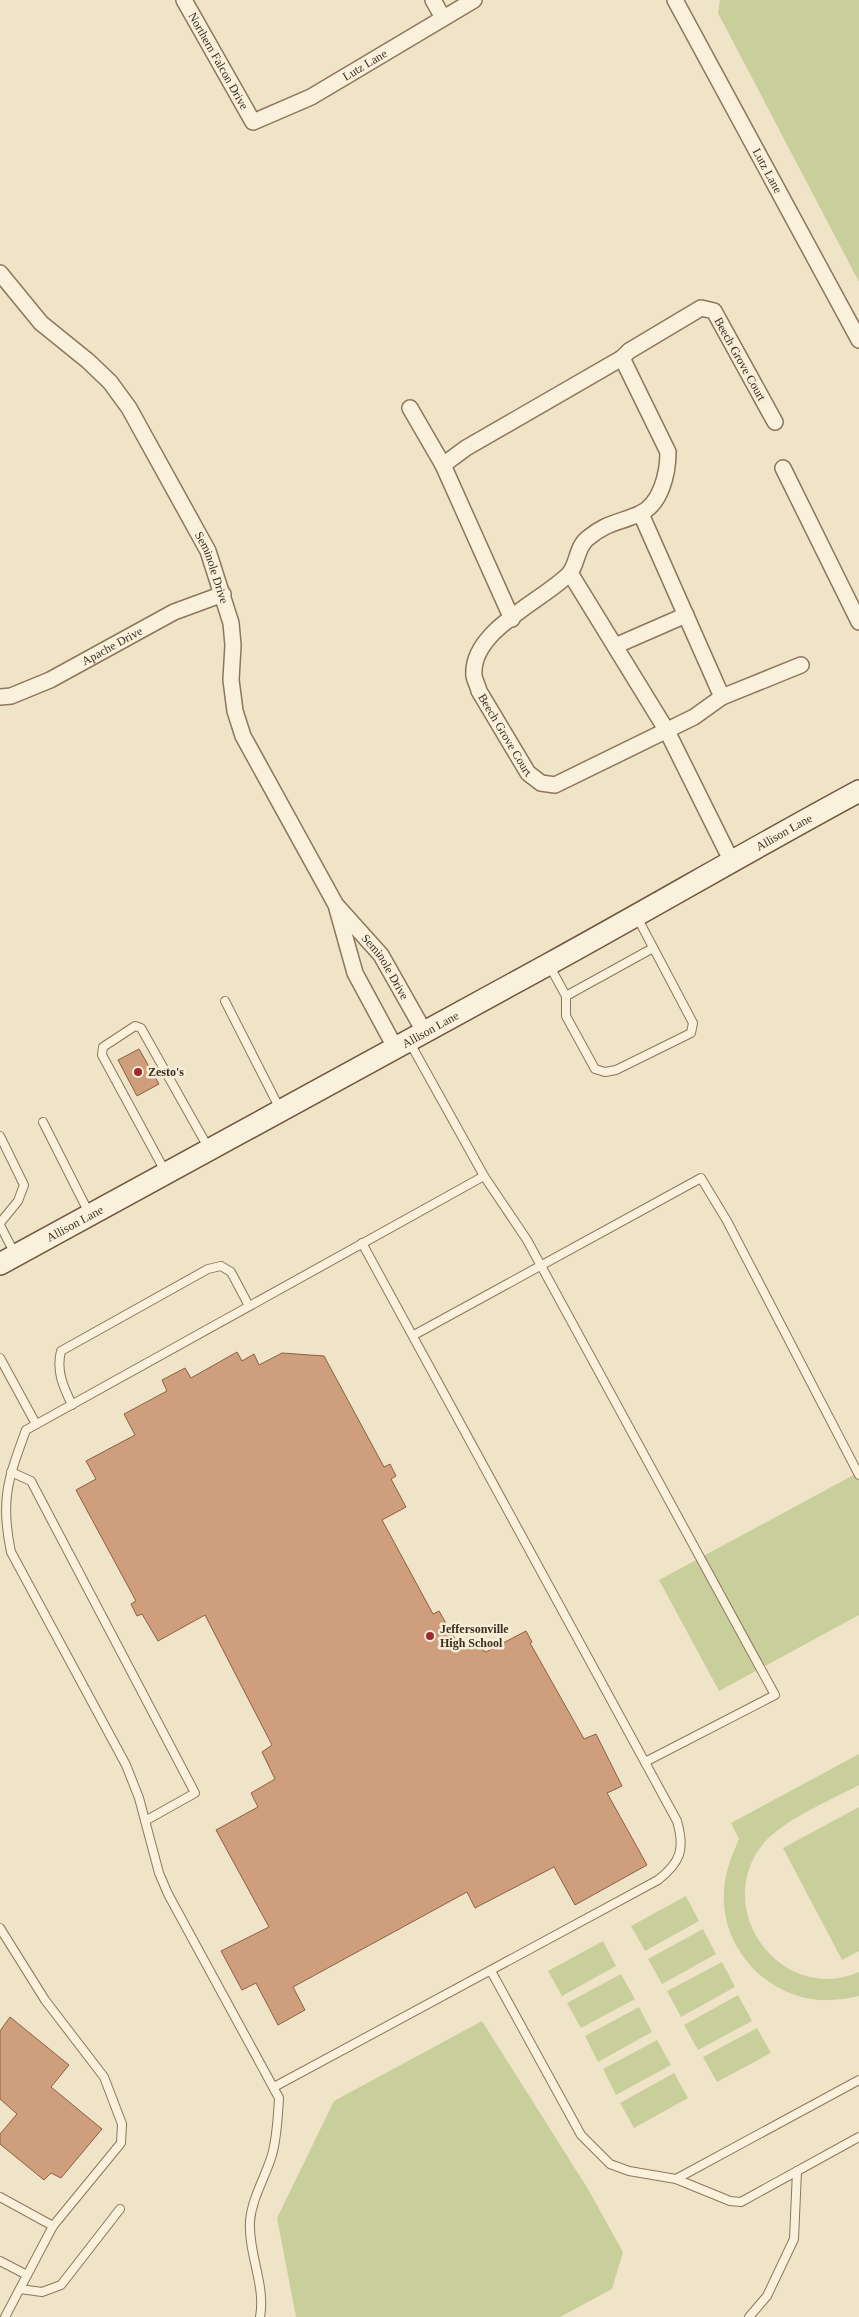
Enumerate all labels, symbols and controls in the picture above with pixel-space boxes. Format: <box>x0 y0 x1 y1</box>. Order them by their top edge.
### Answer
street label: Northern Falcon Drive <box>185 10 251 112</box>
street label: Lutz Lane <box>340 46 390 83</box>
street label: Lutz Lane <box>750 146 785 196</box>
street label: Beech Grove Court <box>711 315 769 404</box>
street label: Seminole Drive <box>192 529 231 605</box>
street label: Apache Drive <box>79 624 145 668</box>
street label: Beech Grove Court <box>475 691 534 780</box>
street label: Allison Lane <box>753 811 815 854</box>
street label: Seminole Drive <box>359 931 412 1002</box>
street label: Allison Lane <box>400 1008 461 1051</box>
place label: Zesto's <box>148 1065 184 1079</box>
marker: Zesto's <box>132 1066 144 1078</box>
street label: Allison Lane <box>44 1203 106 1245</box>
place label: Jeffersonville High School <box>440 1622 509 1650</box>
marker: Jeffersonville High School <box>424 1630 436 1642</box>

